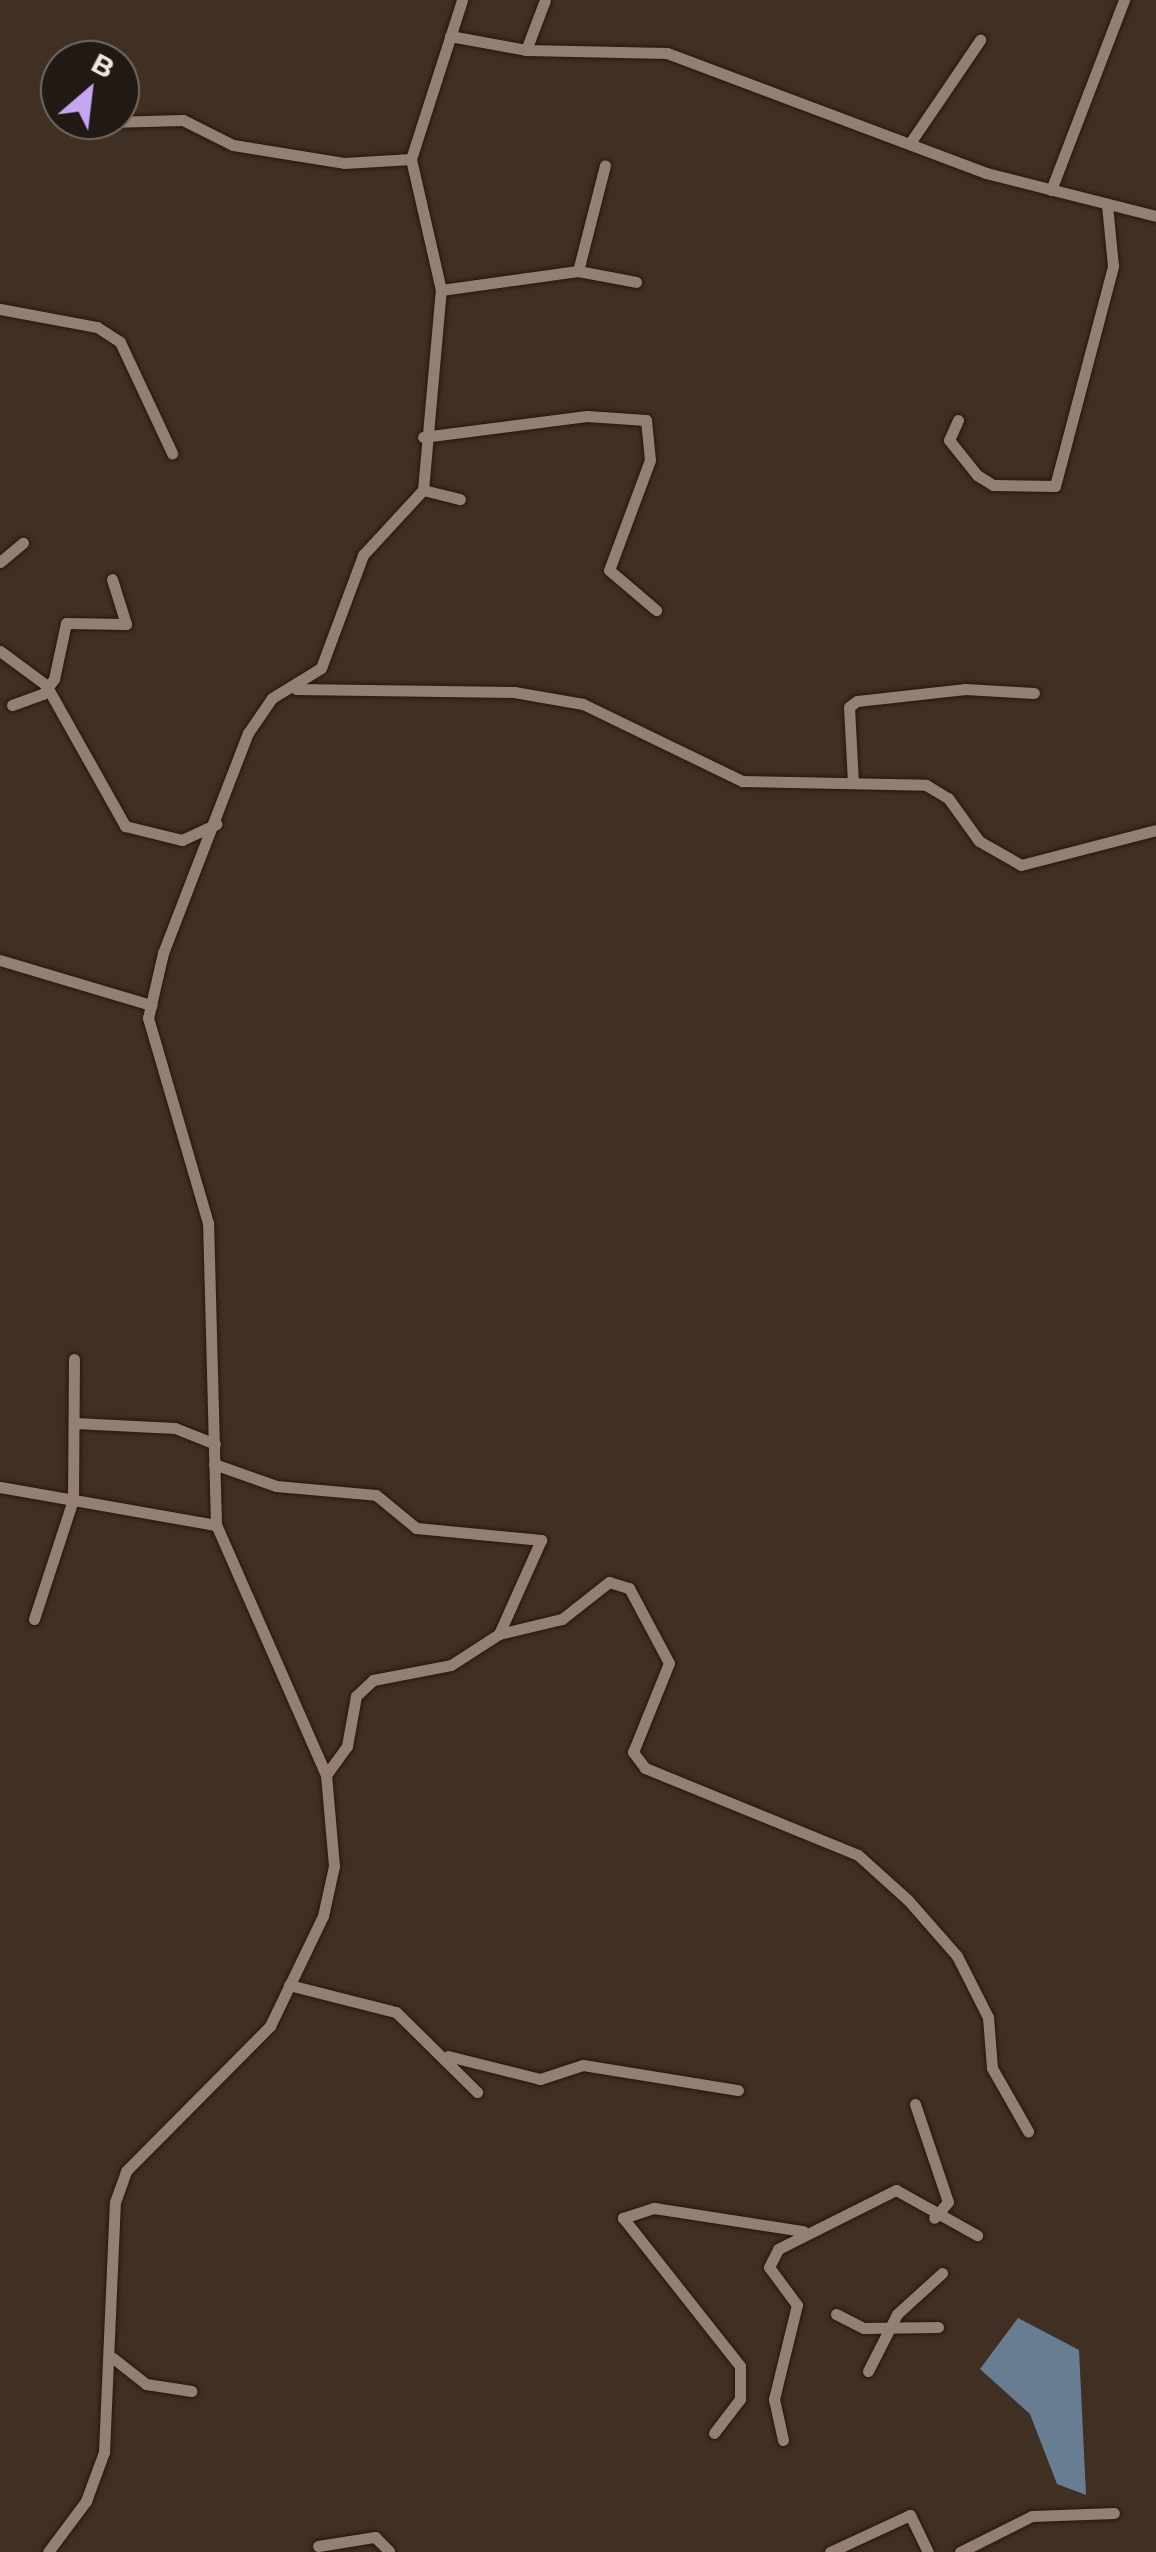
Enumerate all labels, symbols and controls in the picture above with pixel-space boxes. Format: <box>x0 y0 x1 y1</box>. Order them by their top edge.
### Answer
north arrow <box>40 40 140 140</box>
text: B <box>86 45 121 85</box>

